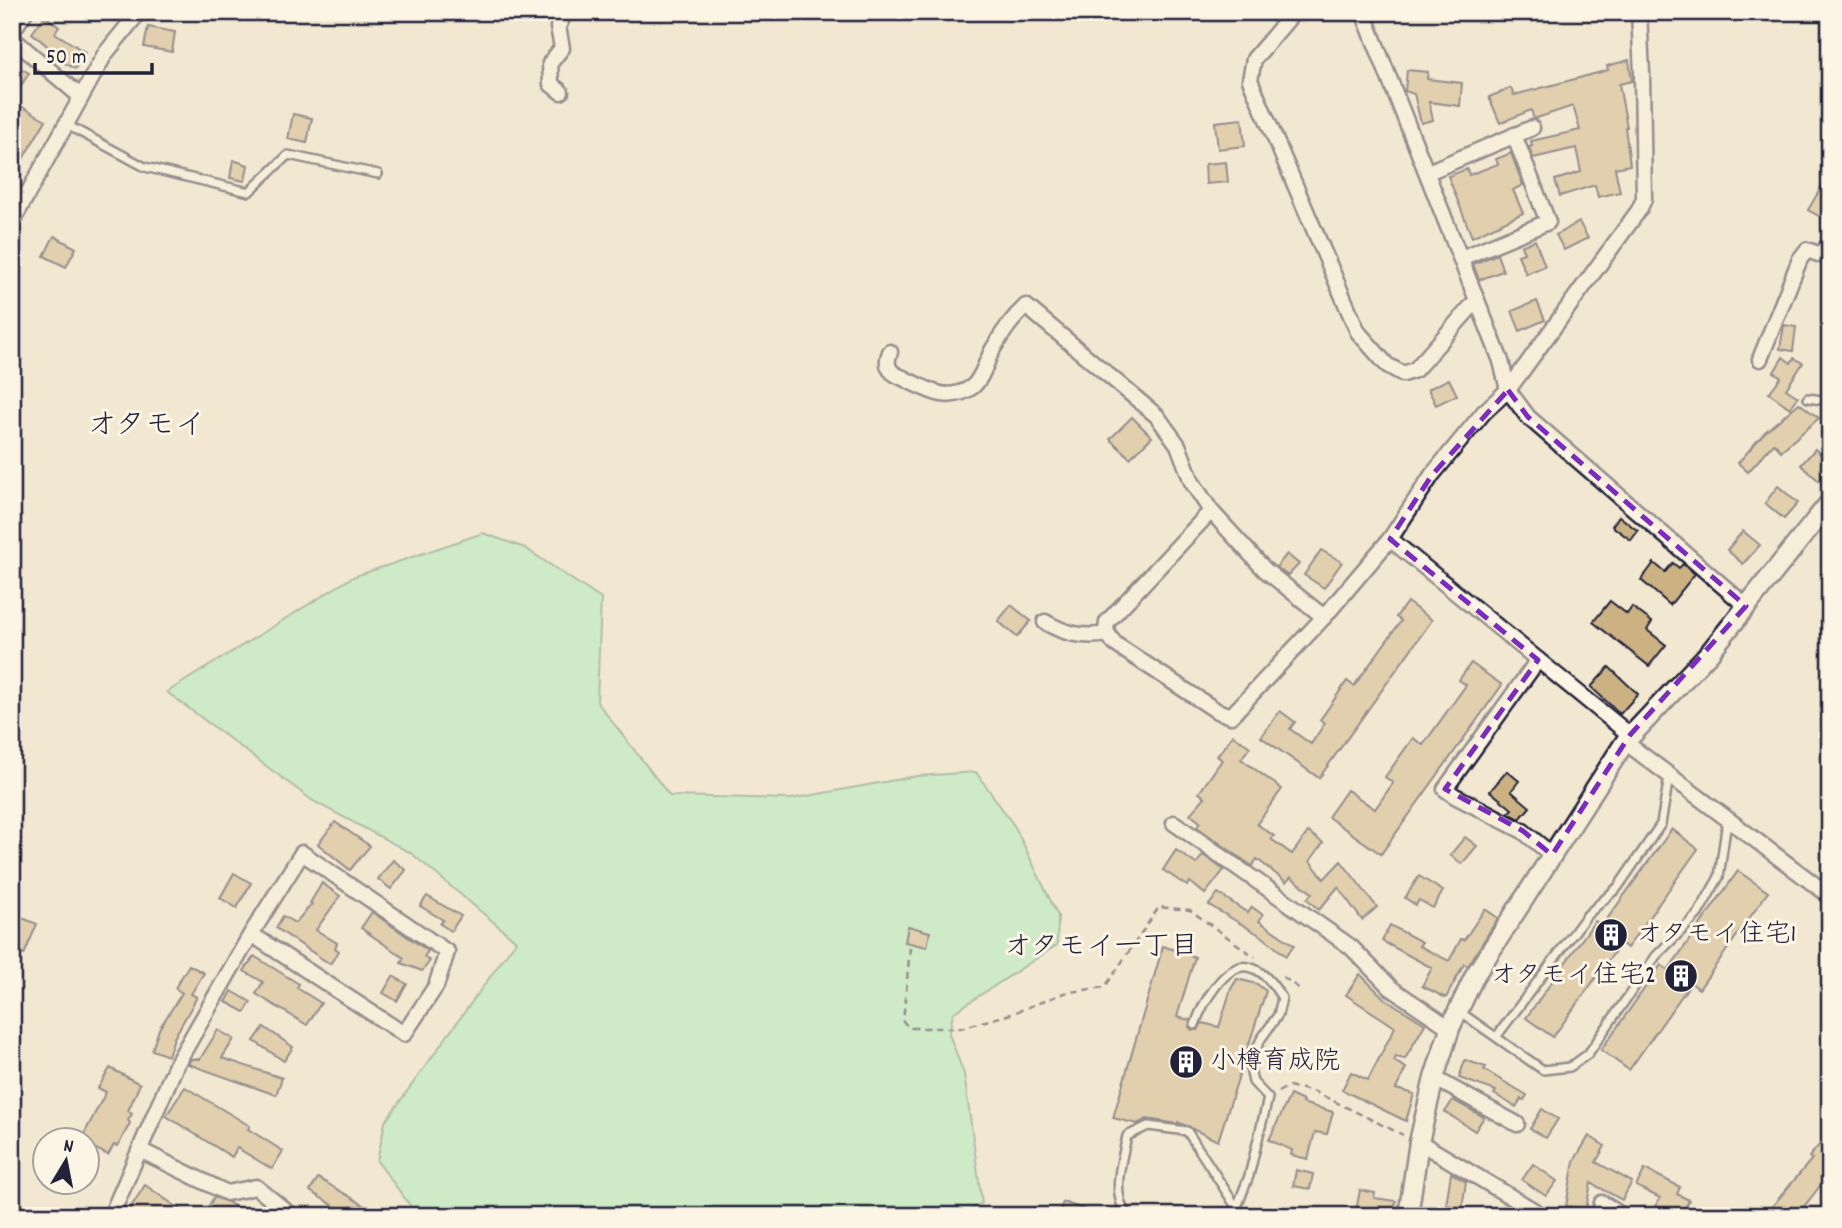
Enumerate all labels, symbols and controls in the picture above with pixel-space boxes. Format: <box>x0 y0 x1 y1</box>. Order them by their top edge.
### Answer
scale bar <box>35 32 152 76</box>
text: 50 m <box>46 44 86 74</box>
district label: オタモイ <box>87 406 205 449</box>
building icon: オタモイ住宅1 <box>1592 916 1630 954</box>
place label: オタモイ住宅1 <box>1636 917 1796 954</box>
district label: オタモイ一丁目 <box>1004 929 1198 969</box>
building icon: オタモイ住宅2 <box>1662 957 1700 995</box>
place label: オタモイ住宅2 <box>1490 958 1656 995</box>
building icon: 小樽育成院 <box>1167 1043 1205 1081</box>
place label: 小樽育成院 <box>1210 1044 1340 1081</box>
north arrow <box>32 1126 102 1196</box>
text: N <box>61 1134 75 1162</box>

